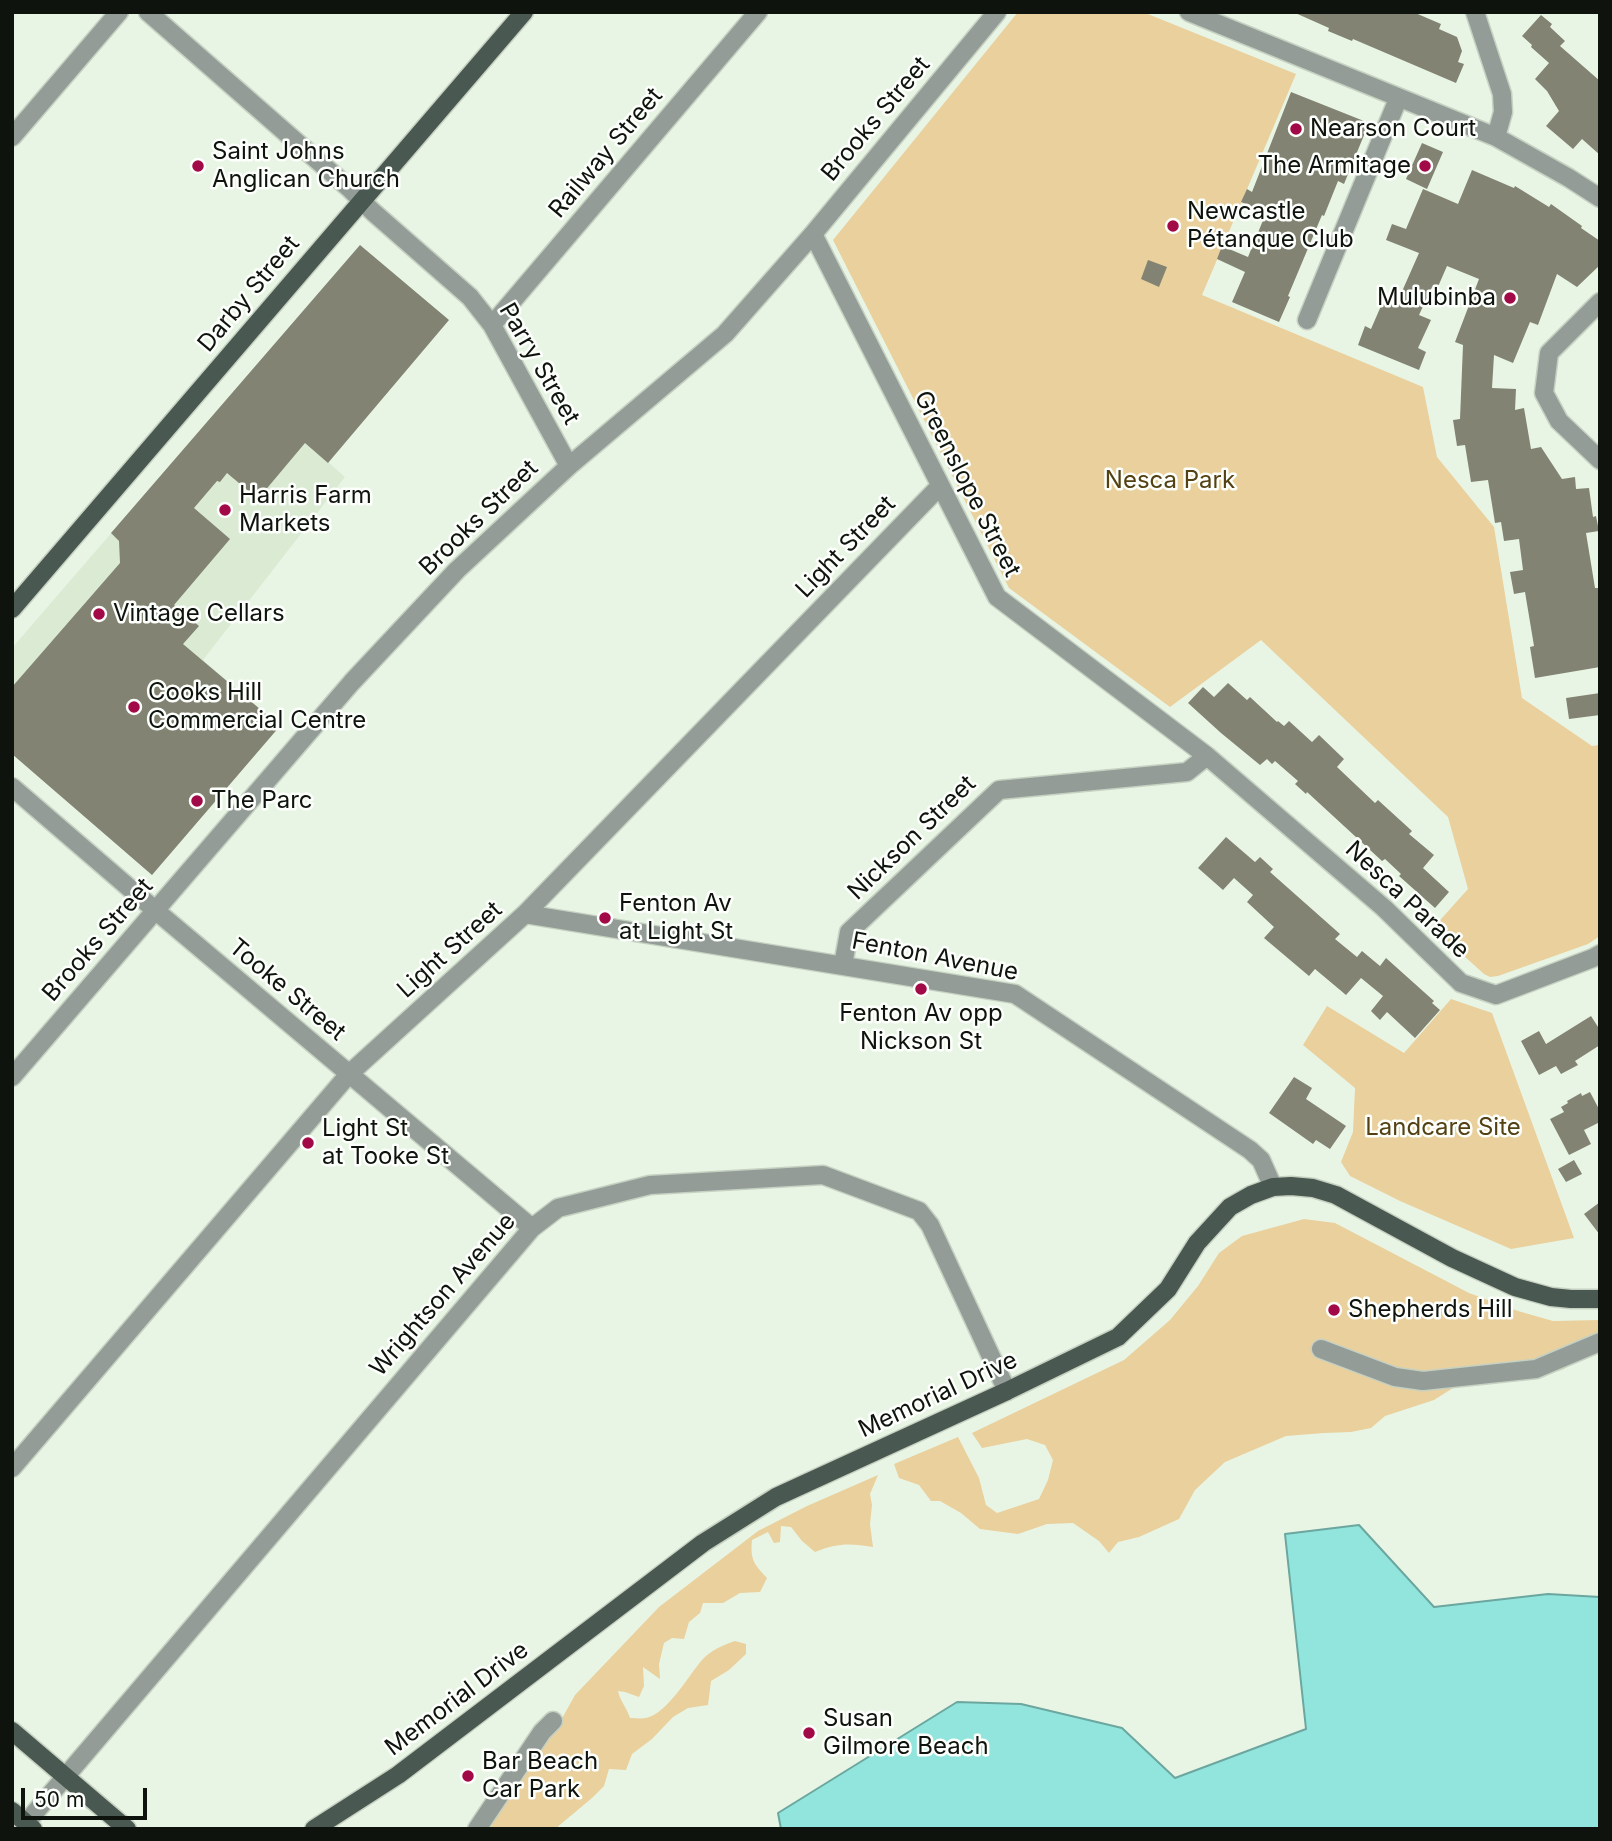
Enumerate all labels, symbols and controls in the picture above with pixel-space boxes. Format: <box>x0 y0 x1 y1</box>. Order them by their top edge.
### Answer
street label: Brooks Street <box>816 51 936 187</box>
street label: Railway Street <box>543 82 669 224</box>
place label: Nearson Court <box>1310 115 1476 143</box>
marker: Nearson Court <box>1288 121 1304 137</box>
place label: Saint Johns Anglican Church <box>212 138 400 194</box>
place label: The Armitage <box>1258 152 1411 180</box>
marker: Saint Johns Anglican Church <box>190 158 206 174</box>
marker: The Armitage <box>1417 158 1433 174</box>
place label: Newcastle Pétanque Club <box>1187 198 1354 254</box>
marker: Newcastle Pétanque Club <box>1165 218 1181 234</box>
street label: Darby Street <box>192 230 306 358</box>
place label: Mulubinba <box>1377 284 1496 312</box>
marker: Mulubinba <box>1502 290 1518 306</box>
street label: Parry Street <box>493 298 585 430</box>
street label: Greenslope Street <box>908 386 1026 582</box>
street label: Brooks Street <box>414 454 544 582</box>
park label: Nesca Park <box>1105 467 1235 495</box>
place label: Harris Farm Markets <box>239 482 372 538</box>
street label: Light Street <box>790 490 902 604</box>
marker: Harris Farm Markets <box>217 502 233 518</box>
place label: Vintage Cellars <box>113 600 285 628</box>
marker: Vintage Cellars <box>91 606 107 622</box>
place label: Cooks Hill Commercial Centre <box>148 679 366 735</box>
marker: Cooks Hill Commercial Centre <box>126 699 142 715</box>
street label: Nickson Street <box>842 770 982 906</box>
place label: The Parc <box>211 787 313 815</box>
marker: The Parc <box>189 793 205 809</box>
street label: Nesca Parade <box>1339 835 1475 965</box>
street label: Brooks Street <box>37 873 159 1007</box>
place label: Fenton Av at Light St <box>619 890 733 946</box>
street label: Light Street <box>392 896 508 1004</box>
marker: Fenton Av at Light St <box>597 910 613 926</box>
street label: Fenton Avenue <box>849 927 1021 987</box>
street label: Tooke Street <box>223 933 351 1047</box>
marker: Fenton Av opp Nickson St <box>913 981 929 997</box>
place label: Fenton Av opp Nickson St <box>839 1000 1003 1056</box>
park label: Landcare Site <box>1365 1114 1521 1142</box>
place label: Light St at Tooke St <box>322 1115 449 1171</box>
marker: Light St at Tooke St <box>300 1135 316 1151</box>
street label: Wrightson Avenue <box>364 1207 522 1383</box>
place label: Shepherds Hill <box>1348 1296 1512 1324</box>
marker: Shepherds Hill <box>1326 1302 1342 1318</box>
street label: Memorial Drive <box>854 1346 1022 1444</box>
street label: Memorial Drive <box>380 1636 534 1762</box>
place label: Susan Gilmore Beach <box>823 1705 989 1761</box>
marker: Susan Gilmore Beach <box>801 1725 817 1741</box>
place label: Bar Beach Car Park <box>482 1748 598 1804</box>
marker: Bar Beach Car Park <box>460 1768 476 1784</box>
scale bar <box>24 1774 150 1818</box>
text: 50 m <box>34 1787 84 1812</box>

